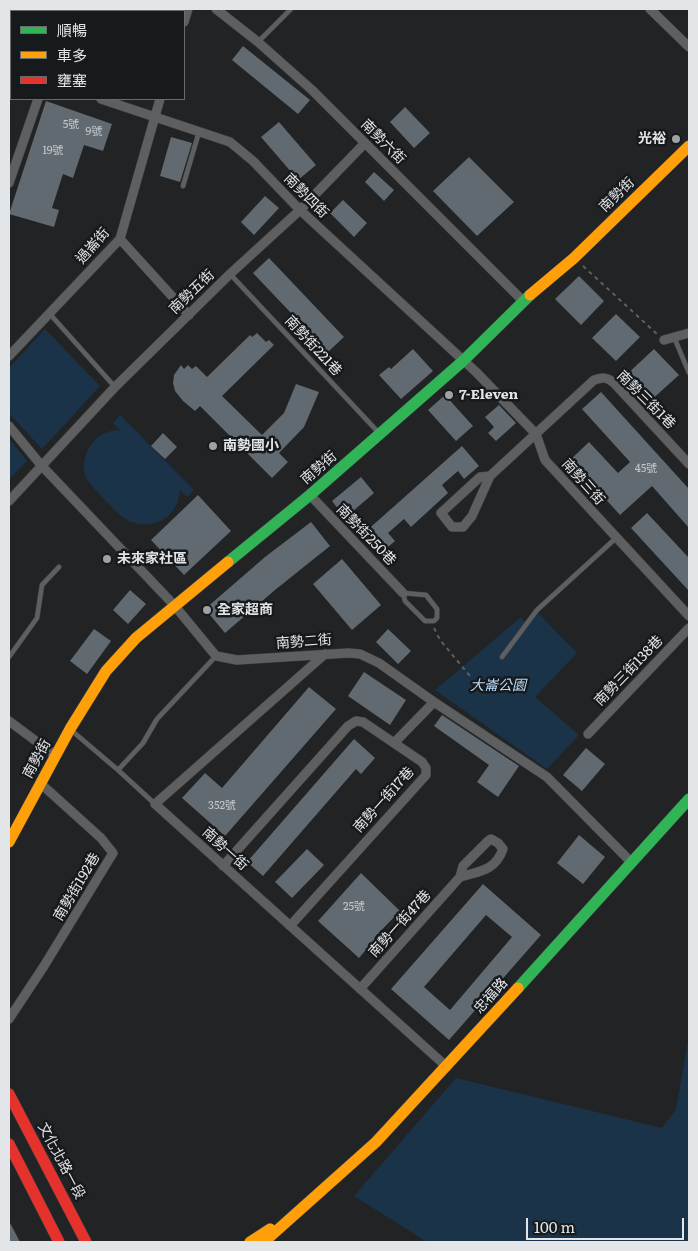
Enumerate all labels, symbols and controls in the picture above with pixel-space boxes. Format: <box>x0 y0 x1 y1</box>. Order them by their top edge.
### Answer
legend <box>10 10 185 100</box>
text: 順暢 <box>57 18 87 41</box>
text: 車多 <box>57 43 87 66</box>
text: 壅塞 <box>57 68 87 91</box>
street label: 南勢六街 <box>357 116 409 168</box>
house number: 5號 <box>63 118 79 132</box>
house number: 9號 <box>86 125 102 139</box>
place label: 光裕 <box>638 131 666 147</box>
marker: 光裕 <box>670 133 682 145</box>
house number: 19號 <box>42 144 64 158</box>
street label: 南勢四街 <box>280 170 332 222</box>
street label: 南勢街 <box>596 174 638 216</box>
street label: 過崙街 <box>73 225 113 267</box>
street label: 南勢五街 <box>166 267 218 317</box>
street label: 南勢街221巷 <box>281 313 345 379</box>
street label: 南勢三街1巷 <box>613 367 679 433</box>
place label: 7-Eleven <box>459 387 518 403</box>
marker: 7-Eleven <box>443 389 455 401</box>
place label: 南勢國小 <box>223 438 279 454</box>
marker: 南勢國小 <box>207 440 219 452</box>
street label: 南勢街 <box>298 448 340 488</box>
street label: 南勢三街 <box>558 456 608 508</box>
house number: 45號 <box>635 462 657 476</box>
street label: 南勢街250巷 <box>333 501 399 569</box>
place label: 未來家社區 <box>117 551 187 567</box>
marker: 未來家社區 <box>101 553 113 565</box>
place label: 全家超商 <box>217 602 273 618</box>
marker: 全家超商 <box>201 604 213 616</box>
street label: 南勢二街 <box>275 632 333 652</box>
street label: 南勢三街138巷 <box>591 632 667 710</box>
park label: 大崙公園 <box>470 678 526 694</box>
street label: 南勢街 <box>19 737 55 781</box>
street label: 南勢一街17巷 <box>350 764 418 836</box>
house number: 352號 <box>208 799 236 813</box>
street label: 南勢一街 <box>199 824 251 874</box>
street label: 南勢街192巷 <box>50 850 104 924</box>
street label: 南勢一街47巷 <box>366 887 434 961</box>
house number: 25號 <box>343 900 365 914</box>
street label: 忠福路 <box>471 975 511 1017</box>
street label: 文化北路一段 <box>34 1120 88 1202</box>
scale bar <box>528 1208 686 1240</box>
text: 100 m <box>534 1215 575 1238</box>

